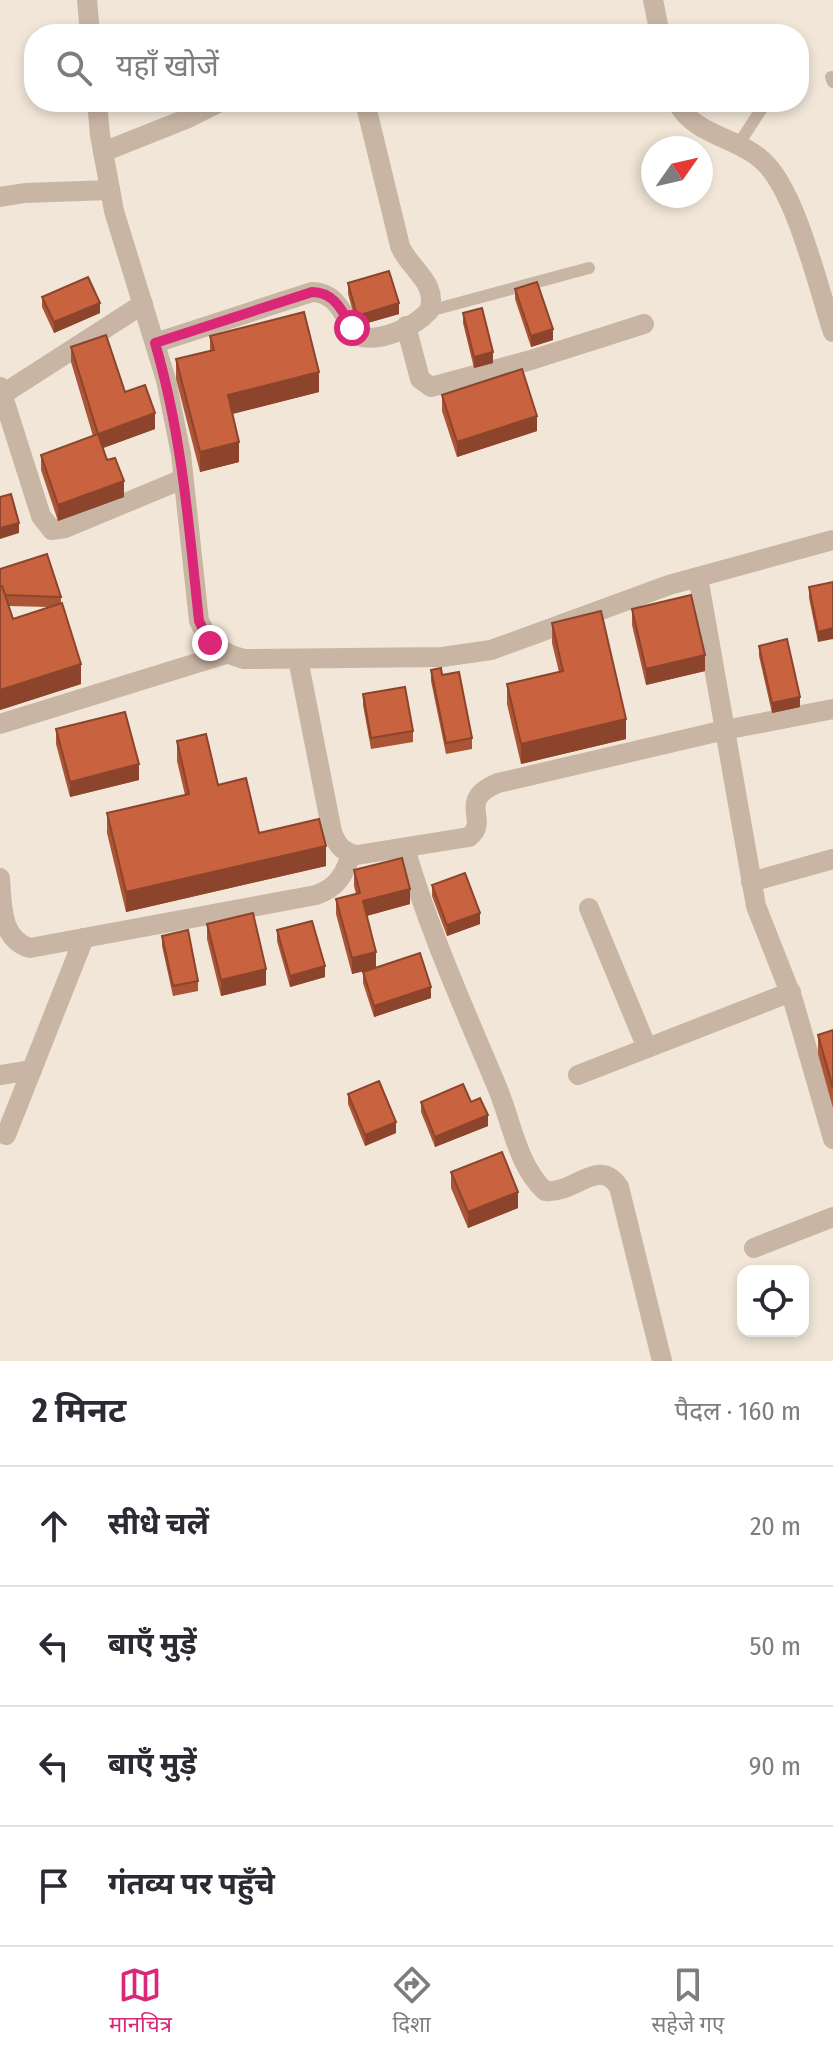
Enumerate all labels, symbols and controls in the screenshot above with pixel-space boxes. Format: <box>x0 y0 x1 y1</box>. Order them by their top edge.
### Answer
search box <box>24 24 809 112</box>
icon: search <box>52 46 96 90</box>
text: यहाँ खोजें <box>116 48 219 84</box>
north arrow <box>641 136 713 208</box>
route start <box>334 310 370 346</box>
route end <box>192 625 228 661</box>
map controls <box>737 1265 809 1337</box>
button: locate <box>737 1265 809 1337</box>
text: 2 मिनट <box>32 1390 126 1431</box>
text: पैदल · 160 m <box>674 1396 801 1427</box>
icon: ahead <box>32 1504 76 1548</box>
text: सीधे चलें <box>108 1506 209 1542</box>
text: 20 m <box>750 1511 801 1542</box>
icon: left <box>32 1624 76 1668</box>
text: बाएँ मुड़ें <box>108 1626 197 1662</box>
text: 50 m <box>749 1631 801 1662</box>
icon: left <box>32 1744 76 1788</box>
text: बाएँ मुड़ें <box>108 1746 197 1782</box>
text: 90 m <box>749 1751 801 1782</box>
icon: arrive <box>32 1864 76 1908</box>
text: गंतव्य पर पहुँचे <box>108 1866 275 1902</box>
tab: मानचित्र <box>109 1963 172 2041</box>
tab: दिशा <box>390 1963 434 2041</box>
tab: सहेजे गए <box>651 1963 724 2041</box>

